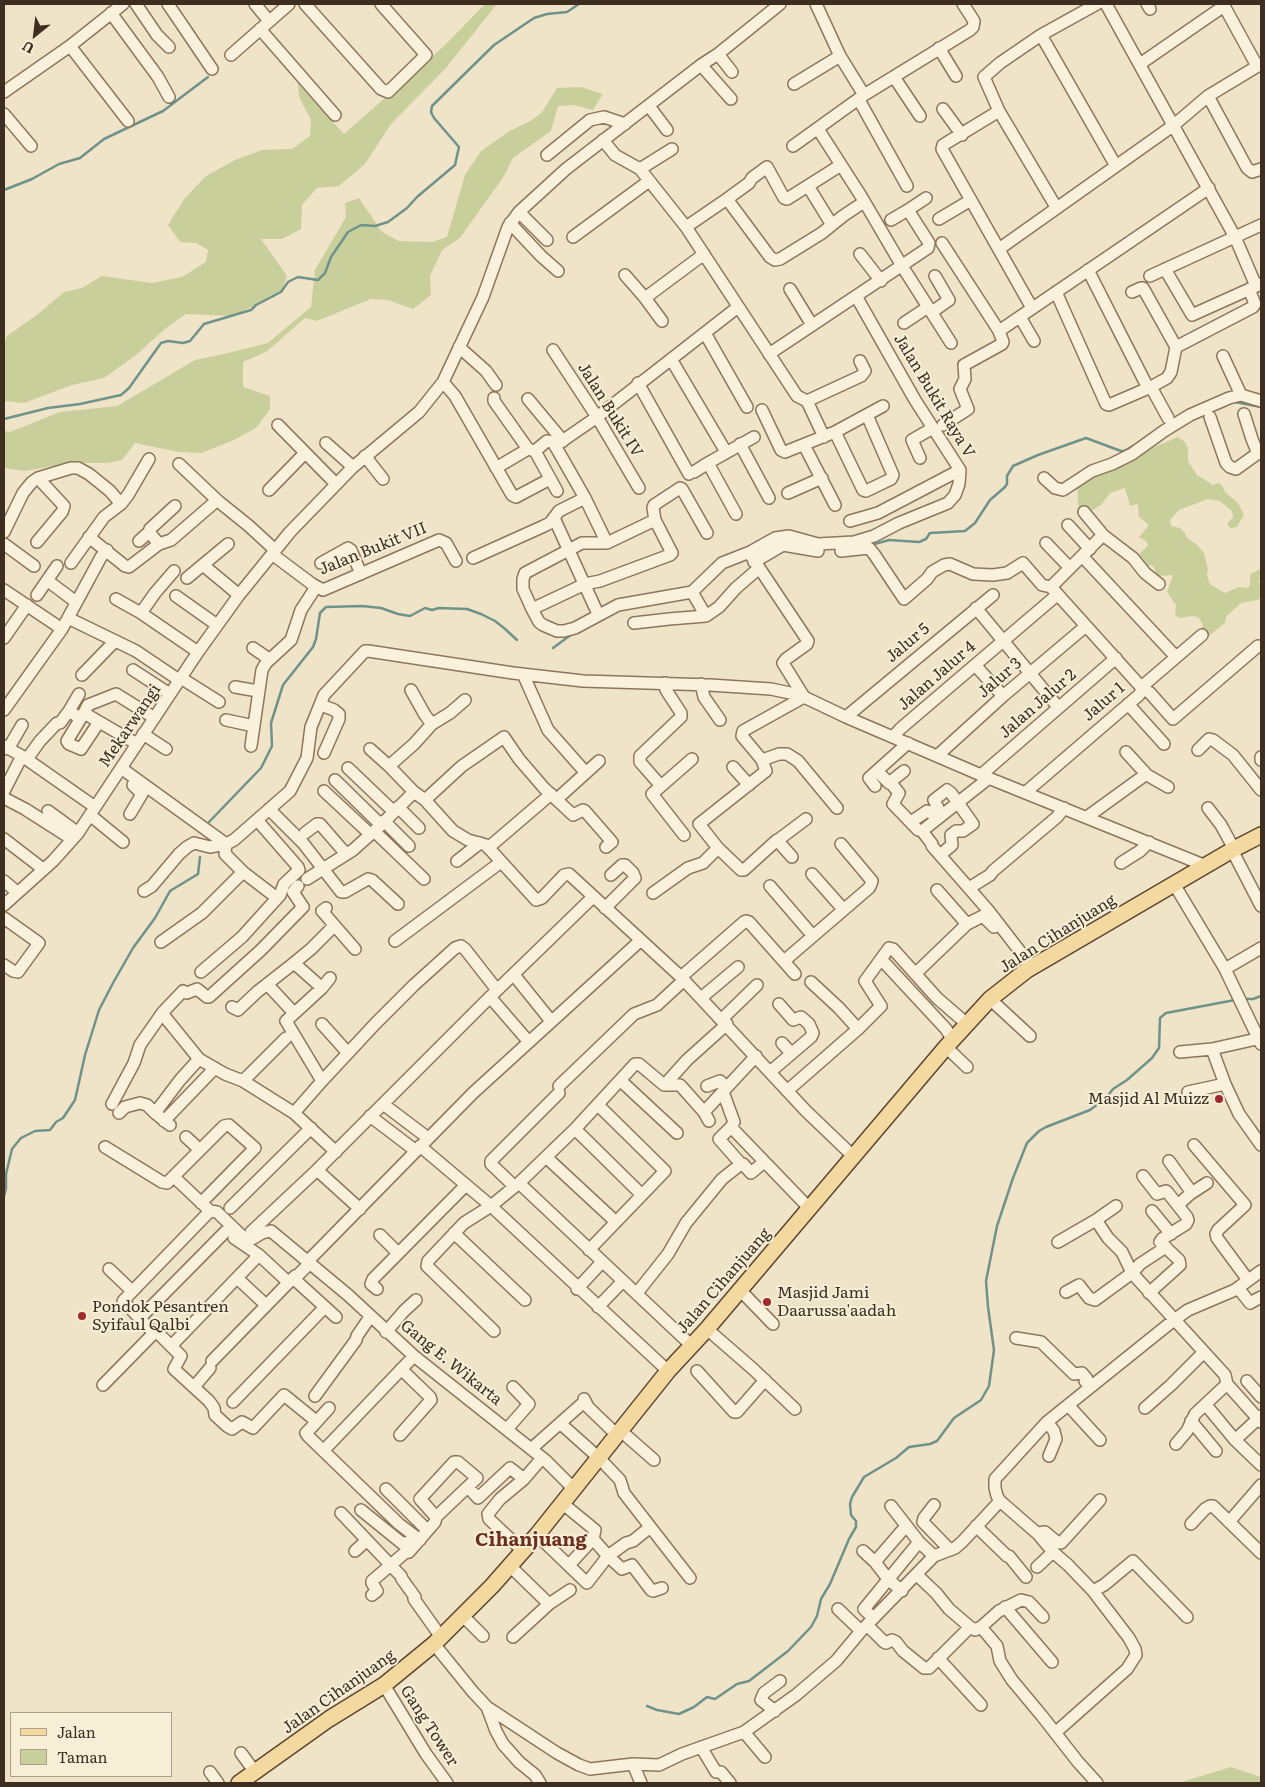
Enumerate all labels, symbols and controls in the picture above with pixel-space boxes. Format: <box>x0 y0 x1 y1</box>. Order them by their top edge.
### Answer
north arrow <box>10 10 60 60</box>
text: U <box>18 37 37 60</box>
street label: Jalan Bukit Raya V <box>889 331 979 461</box>
street label: Jalan Bukit IV <box>573 359 647 461</box>
street label: Jalan Bukit VII <box>316 519 430 579</box>
street label: Jalur 5 <box>882 619 934 667</box>
street label: Jalan Jalur 4 <box>894 637 980 715</box>
street label: Jalur 3 <box>974 654 1026 702</box>
street label: Jalan Jalur 2 <box>996 665 1080 743</box>
street label: Jalur 1 <box>1079 679 1129 725</box>
street label: Mekarwangi <box>95 681 165 771</box>
street label: Jalan Cihanjuang <box>996 891 1120 977</box>
place label: Masjid Al Muizz <box>1088 1089 1209 1109</box>
marker: Masjid Al Muizz <box>1213 1093 1225 1105</box>
street label: Jalan Cihanjuang <box>673 1224 775 1338</box>
place label: Masjid Jami Daarussa'aadah <box>777 1283 896 1321</box>
marker: Masjid Jami Daarussa'aadah <box>761 1296 773 1308</box>
place label: Pondok Pesantren Syifaul Qalbi <box>92 1297 229 1335</box>
marker: Pondok Pesantren Syifaul Qalbi <box>76 1310 88 1322</box>
street label: Gang E. Wikarta <box>396 1316 506 1410</box>
district label: Cihanjuang <box>475 1529 587 1551</box>
street label: Jalan Cihanjuang <box>279 1646 399 1738</box>
street label: Gang Tower <box>396 1682 462 1770</box>
legend <box>10 1712 172 1777</box>
text: Jalan <box>57 1720 96 1743</box>
text: Taman <box>57 1745 107 1768</box>

